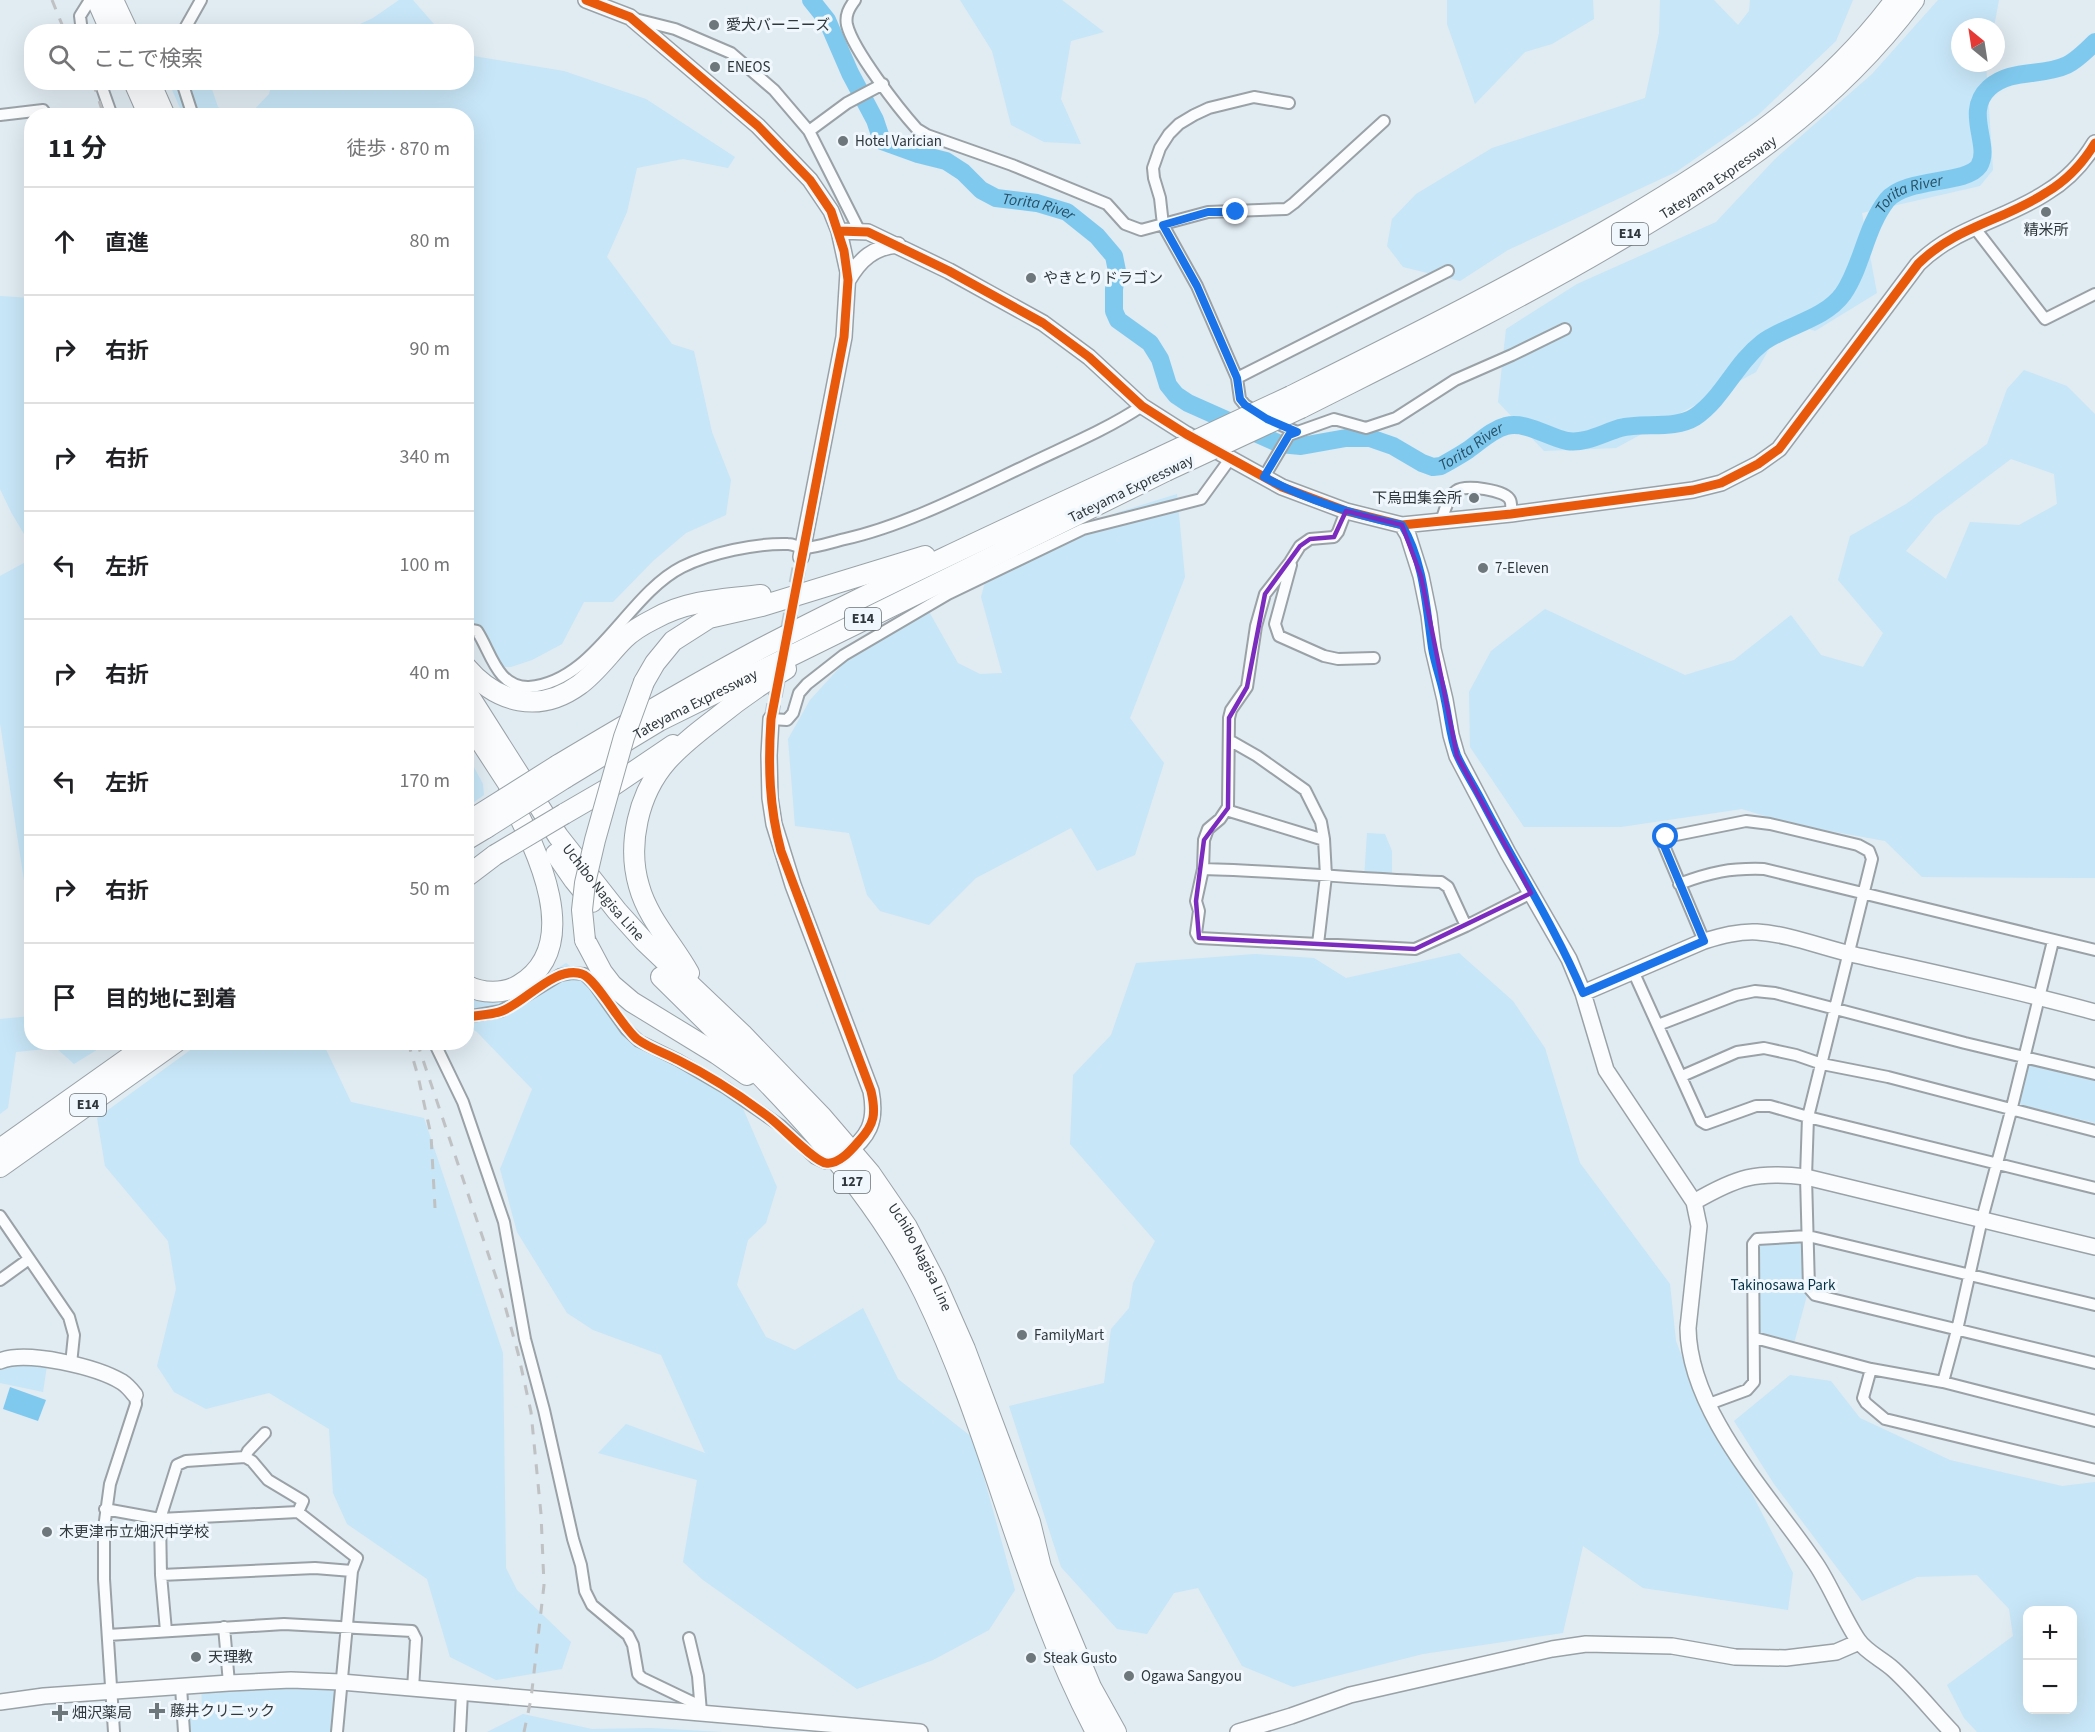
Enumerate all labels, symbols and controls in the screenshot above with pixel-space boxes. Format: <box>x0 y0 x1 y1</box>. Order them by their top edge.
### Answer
place label: 愛犬バーニーズ <box>726 15 830 36</box>
marker: 愛犬バーニーズ <box>707 18 721 32</box>
north arrow <box>1951 18 2005 72</box>
search box <box>24 24 474 90</box>
icon: search <box>45 41 78 74</box>
text: ここで検索 <box>93 43 203 75</box>
place label: ENEOS <box>727 57 771 78</box>
marker: ENEOS <box>708 60 722 74</box>
text: 11 分 <box>48 130 107 167</box>
street label: Tateyama Expressway <box>1656 130 1781 224</box>
place label: Hotel Varician <box>855 131 942 152</box>
marker: Hotel Varician <box>836 134 850 148</box>
text: 徒歩 · 870 m <box>347 135 450 163</box>
water label: Torita River <box>1870 169 1946 218</box>
water label: Torita River <box>1001 188 1081 226</box>
route end <box>1222 198 1248 224</box>
marker: 精米所 <box>2039 205 2053 219</box>
place label: 精米所 <box>2023 220 2069 241</box>
road number: E14 <box>1612 223 1648 245</box>
icon: ahead <box>48 225 81 258</box>
text: 直進 <box>105 227 149 259</box>
text: 80 m <box>410 227 450 255</box>
place label: やきとりドラゴン <box>1043 268 1163 289</box>
marker: やきとりドラゴン <box>1024 271 1038 285</box>
icon: right <box>48 333 81 366</box>
text: 右折 <box>105 335 149 367</box>
text: 90 m <box>410 335 450 363</box>
water label: Torita River <box>1434 416 1508 476</box>
icon: right <box>48 441 81 474</box>
text: 右折 <box>105 443 149 475</box>
text: 340 m <box>400 443 450 471</box>
street label: Tateyama Expressway <box>1065 450 1197 528</box>
place label: 下烏田集会所 <box>1372 488 1462 509</box>
marker: 下烏田集会所 <box>1467 491 1481 505</box>
icon: left <box>48 549 81 582</box>
text: 左折 <box>105 551 149 583</box>
text: 100 m <box>400 551 450 579</box>
place label: 7-Eleven <box>1495 558 1549 579</box>
marker: 7-Eleven <box>1476 561 1490 575</box>
road number: E14 <box>845 608 881 630</box>
icon: right <box>48 657 81 690</box>
text: 右折 <box>105 659 149 691</box>
text: 40 m <box>410 659 450 687</box>
street label: Tateyama Expressway <box>629 664 761 745</box>
icon: left <box>48 765 81 798</box>
text: 左折 <box>105 767 149 799</box>
text: 170 m <box>400 767 450 795</box>
route start <box>1652 823 1678 849</box>
street label: Uchibo Nagisa Line <box>557 839 649 945</box>
icon: right <box>48 873 81 906</box>
text: 右折 <box>105 875 149 907</box>
text: 50 m <box>410 875 450 903</box>
icon: arrive <box>48 981 81 1014</box>
text: 目的地に到着 <box>105 983 237 1015</box>
road number: E14 <box>70 1094 106 1116</box>
road number: 127 <box>834 1171 870 1193</box>
street label: Uchibo Nagisa Line <box>883 1199 958 1315</box>
park label: Takinosawa Park <box>1730 1275 1836 1296</box>
place label: FamilyMart <box>1034 1325 1104 1346</box>
marker: FamilyMart <box>1015 1328 1029 1342</box>
place label: 木更津市立畑沢中学校 <box>59 1522 209 1543</box>
marker: 木更津市立畑沢中学校 <box>40 1525 54 1539</box>
map controls <box>2023 1606 2077 1714</box>
button: + <box>2023 1606 2077 1660</box>
place label: 天理教 <box>208 1647 253 1668</box>
place label: Steak Gusto <box>1043 1648 1117 1669</box>
marker: 天理教 <box>189 1650 203 1664</box>
marker: Steak Gusto <box>1024 1651 1038 1665</box>
button: − <box>2023 1660 2077 1714</box>
place label: Ogawa Sangyou <box>1141 1666 1242 1687</box>
marker: Ogawa Sangyou <box>1122 1669 1136 1683</box>
place label: 藤井クリニック <box>170 1701 275 1722</box>
marker: 藤井クリニック <box>148 1702 166 1720</box>
place label: 畑沢薬局 <box>72 1703 132 1724</box>
marker: 畑沢薬局 <box>53 1706 67 1720</box>

